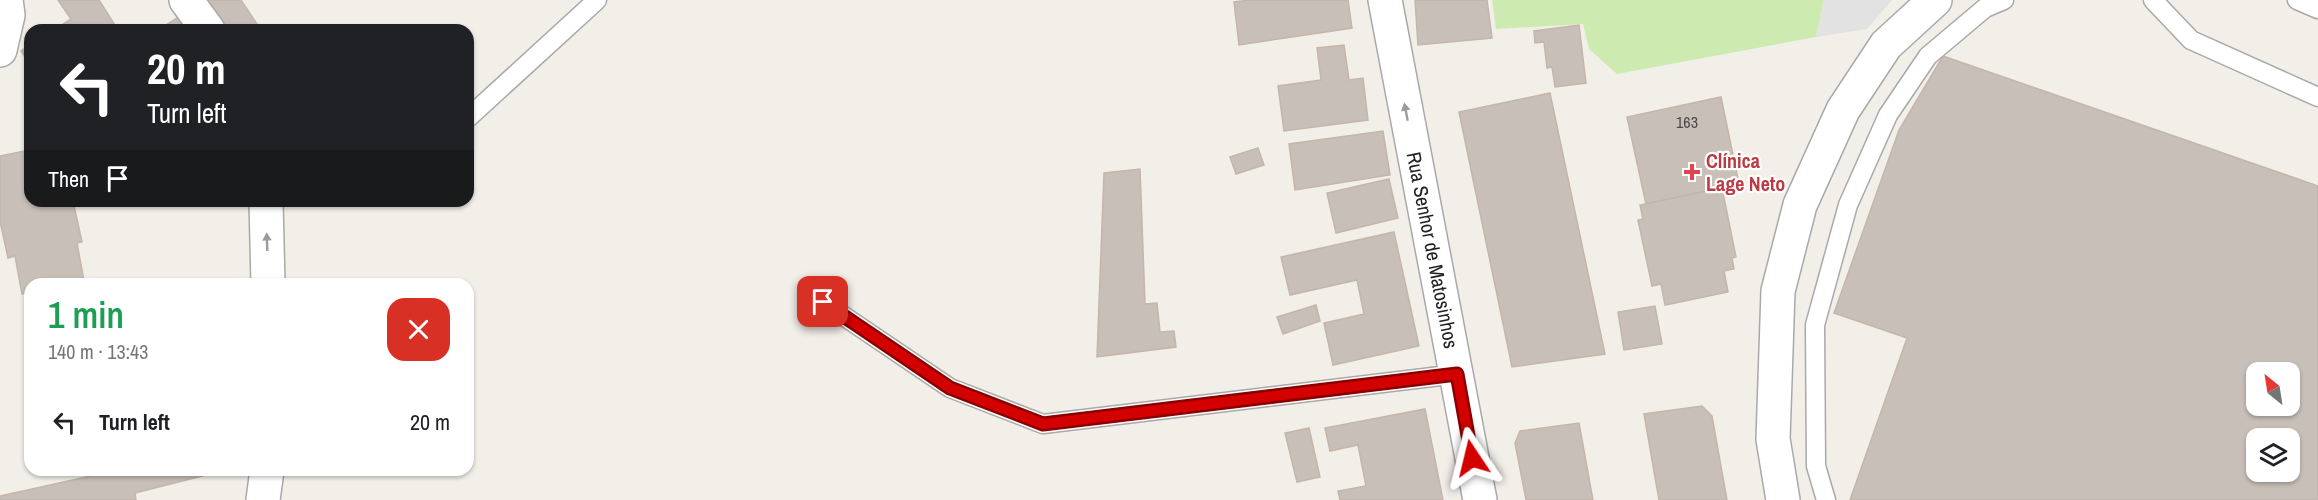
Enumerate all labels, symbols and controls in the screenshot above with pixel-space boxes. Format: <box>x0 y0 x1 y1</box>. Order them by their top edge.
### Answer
text: 20 m <box>147 41 226 97</box>
icon: left <box>48 48 126 126</box>
text: Turn left <box>147 95 226 131</box>
one-way arrow <box>1401 103 1410 122</box>
house number: 163 <box>1676 111 1698 133</box>
place label: Clínica Lage Neto <box>1706 147 1785 197</box>
street label: Rua Senhor de Matosinhos <box>1401 149 1465 351</box>
icon: arrive <box>101 162 134 195</box>
marker: Clínica Lage Neto <box>1683 163 1701 181</box>
text: Then <box>48 164 89 194</box>
one-way arrow <box>263 233 272 252</box>
pin <box>797 276 848 327</box>
icon: arrive <box>806 285 839 318</box>
text: 1 min <box>48 291 124 339</box>
button: close <box>387 298 450 361</box>
text: 140 m · 13:43 <box>48 338 148 365</box>
north arrow <box>2246 362 2300 416</box>
map controls <box>2246 362 2300 482</box>
icon: left <box>48 406 81 439</box>
text: Turn left <box>99 407 170 437</box>
text: 20 m <box>410 407 450 437</box>
position arrow <box>1440 426 1504 490</box>
button: layers <box>2246 428 2300 482</box>

